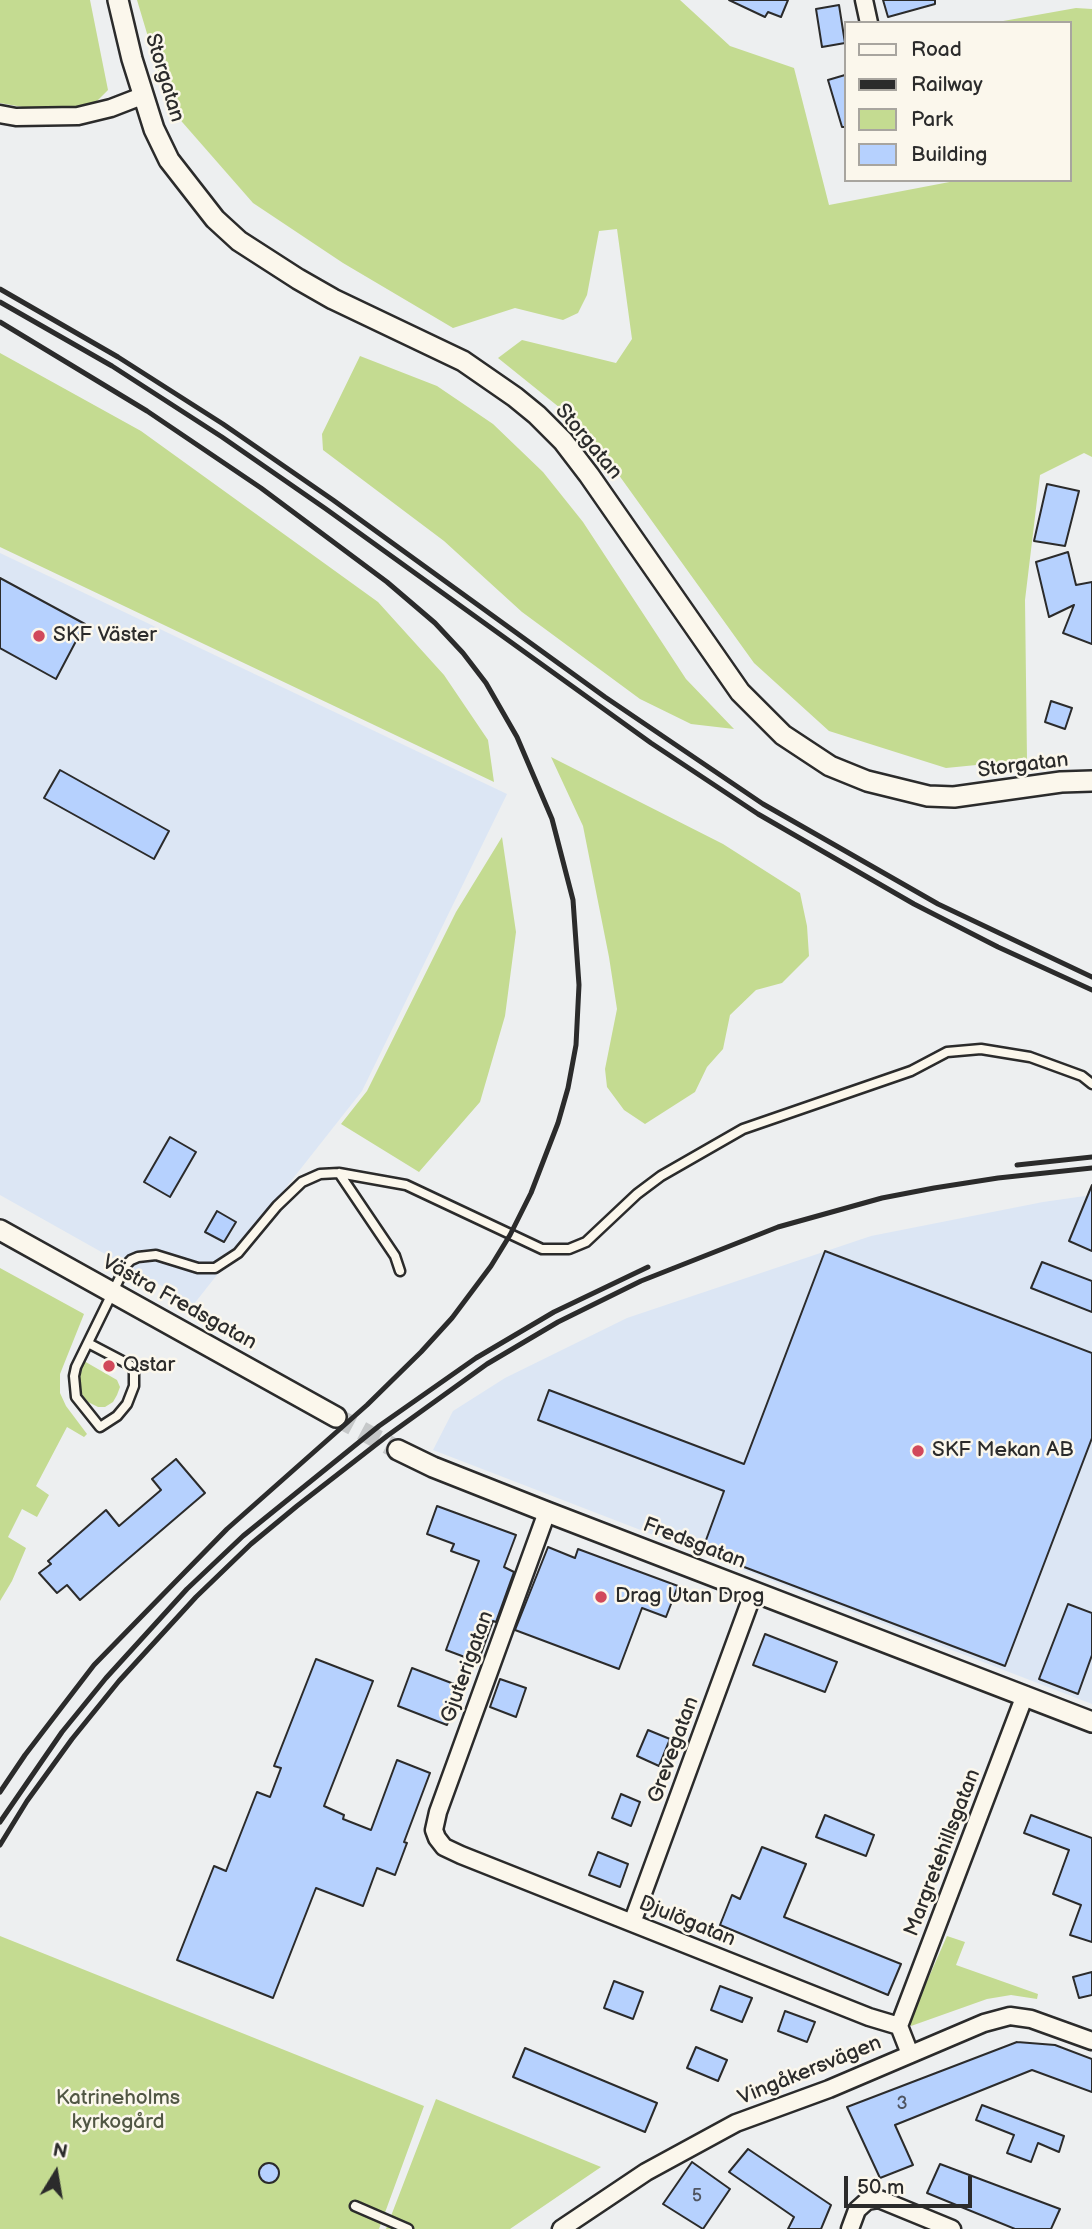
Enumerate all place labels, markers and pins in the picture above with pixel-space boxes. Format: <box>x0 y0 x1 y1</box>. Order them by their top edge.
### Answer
place label: SKF Väster <box>53 623 157 649</box>
marker: SKF Väster <box>31 628 47 644</box>
place label: Qstar <box>123 1353 175 1379</box>
marker: Qstar <box>101 1358 117 1374</box>
place label: SKF Mekan AB <box>932 1438 1074 1464</box>
marker: SKF Mekan AB <box>910 1443 926 1459</box>
place label: Drag Utan Drog <box>615 1584 764 1610</box>
marker: Drag Utan Drog <box>593 1589 609 1605</box>

